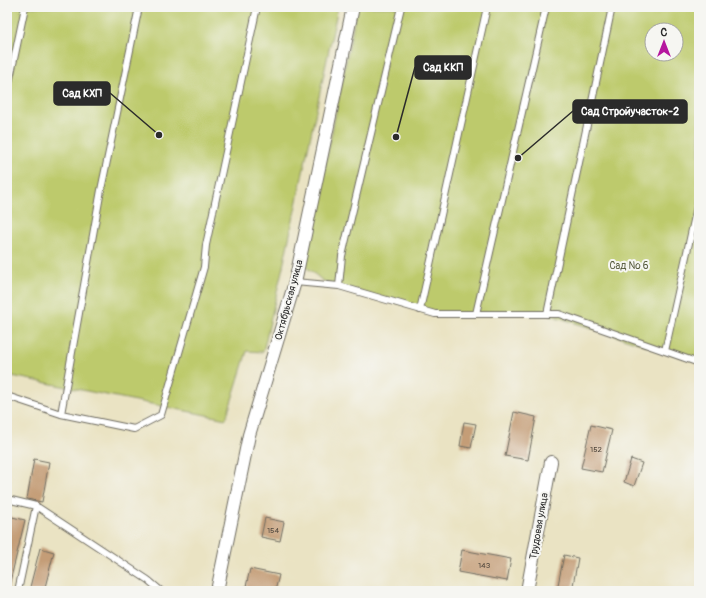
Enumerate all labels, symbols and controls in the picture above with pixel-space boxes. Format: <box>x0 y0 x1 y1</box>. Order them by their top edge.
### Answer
north arrow <box>644 22 684 62</box>
text: С <box>661 26 668 39</box>
callout: Сад ККП <box>415 56 471 79</box>
text: Сад ККП <box>423 61 463 74</box>
callout: Сад КХП <box>54 82 110 105</box>
text: Сад КХП <box>62 87 102 100</box>
callout: Сад Стройучасток-2 <box>573 100 687 123</box>
text: Сад Стройучасток-2 <box>581 105 679 118</box>
street label: Октябрьская улица <box>272 258 306 342</box>
park label: Сад № 6 <box>609 260 649 272</box>
house number: 152 <box>590 445 602 454</box>
street label: Трудовая улица <box>527 491 551 560</box>
house number: 154 <box>267 526 279 535</box>
house number: 143 <box>478 561 491 570</box>

